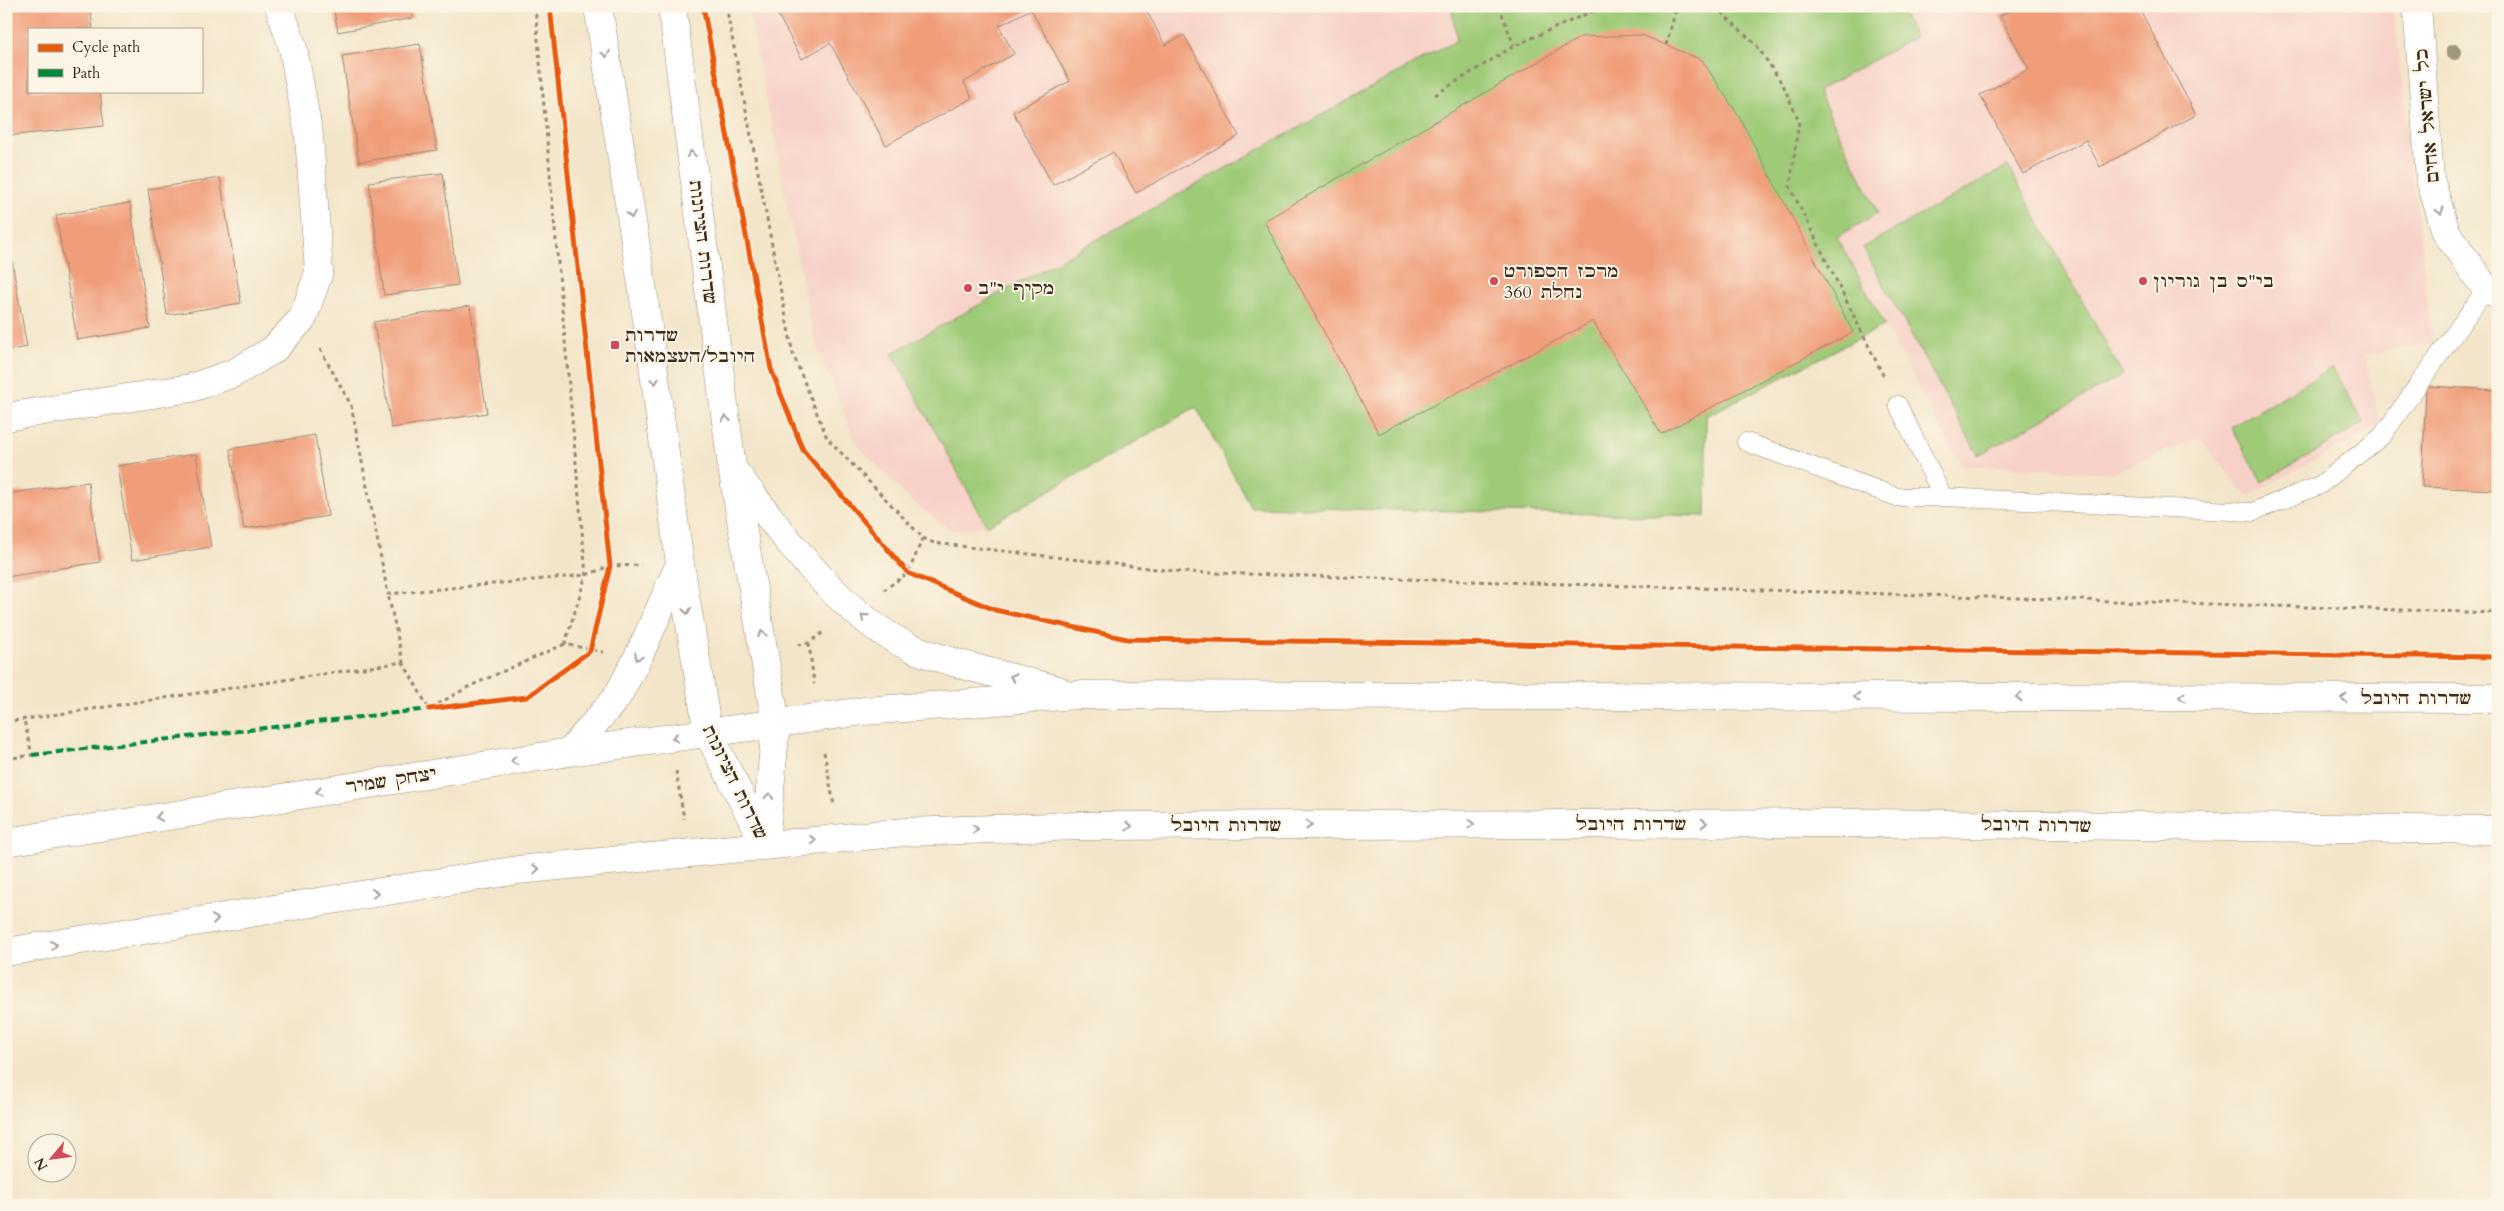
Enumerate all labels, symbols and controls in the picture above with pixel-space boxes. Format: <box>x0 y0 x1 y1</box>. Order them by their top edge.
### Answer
legend <box>28 28 202 92</box>
text: Cycle path <box>72 37 141 57</box>
street label: כל ישראל אחים <box>2409 48 2446 184</box>
one-way arrow <box>600 50 610 59</box>
text: Path <box>72 63 101 83</box>
one-way arrow <box>686 149 697 157</box>
street label: שדרות הציונות <box>683 179 723 305</box>
one-way arrow <box>2434 206 2444 214</box>
one-way arrow <box>625 211 636 219</box>
place label: מרכז הספורט 360 נחלת <box>1504 259 1619 305</box>
place label: בי"ס בן גוריון <box>2153 269 2274 294</box>
marker: מרכז הספורט 360 נחלת <box>1488 275 1500 287</box>
marker: בי"ס בן גוריון <box>2137 275 2149 287</box>
place label: מקיף י"ב <box>978 276 1054 301</box>
marker: מקיף י"ב <box>962 282 974 294</box>
place label: שדרות היובל/העצמאות <box>625 323 755 369</box>
marker: שדרות היובל/העצמאות <box>609 339 621 351</box>
one-way arrow <box>649 377 660 385</box>
one-way arrow <box>721 415 732 423</box>
one-way arrow <box>681 607 691 615</box>
one-way arrow <box>860 614 869 623</box>
one-way arrow <box>757 630 767 639</box>
one-way arrow <box>634 652 644 661</box>
one-way arrow <box>1008 672 1017 683</box>
street label: שדרות היובל <box>2361 686 2471 711</box>
one-way arrow <box>1852 691 1860 702</box>
one-way arrow <box>2015 692 2022 702</box>
one-way arrow <box>2177 692 2185 702</box>
one-way arrow <box>2340 692 2348 703</box>
street label: שדרות הציונות <box>696 721 773 844</box>
one-way arrow <box>671 732 679 743</box>
one-way arrow <box>510 755 519 765</box>
street label: יצחק שמיר <box>344 761 438 800</box>
one-way arrow <box>315 786 324 796</box>
one-way arrow <box>763 791 774 799</box>
one-way arrow <box>155 812 163 822</box>
street label: שדרות היובל <box>1576 812 1686 837</box>
street label: שדרות היובל <box>1981 812 2091 839</box>
street label: שדרות היובל <box>1171 813 1281 838</box>
one-way arrow <box>1700 818 1708 828</box>
one-way arrow <box>1468 819 1475 829</box>
one-way arrow <box>1305 820 1313 830</box>
one-way arrow <box>1125 821 1133 831</box>
one-way arrow <box>971 824 979 835</box>
one-way arrow <box>809 834 817 845</box>
one-way arrow <box>532 863 540 874</box>
one-way arrow <box>371 889 380 899</box>
one-way arrow <box>211 914 219 925</box>
one-way arrow <box>50 940 59 950</box>
north arrow <box>28 1134 78 1184</box>
text: N <box>30 1154 52 1174</box>

